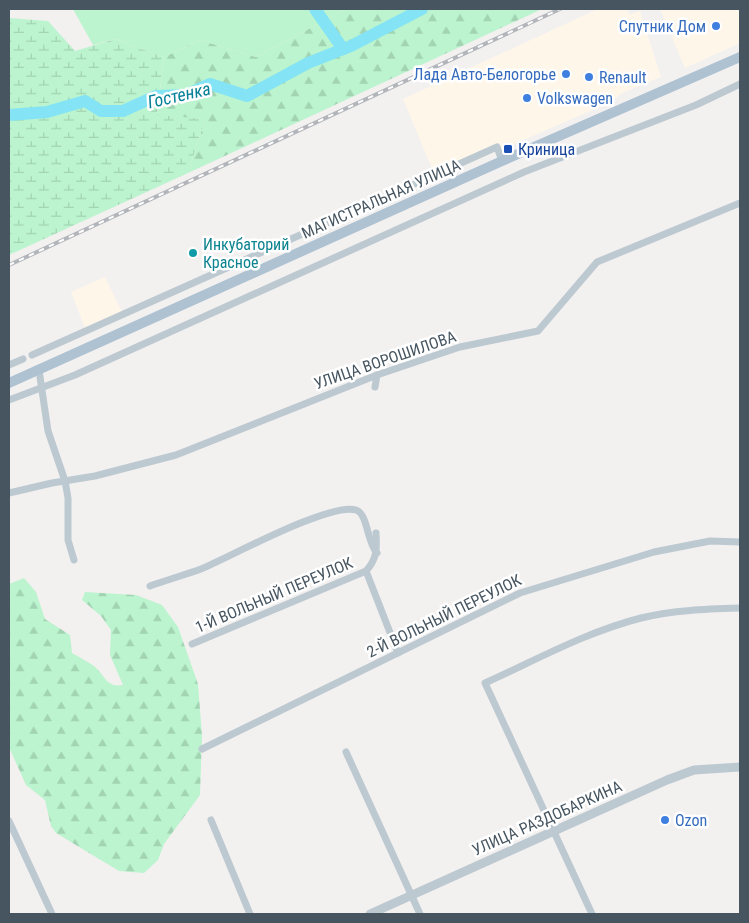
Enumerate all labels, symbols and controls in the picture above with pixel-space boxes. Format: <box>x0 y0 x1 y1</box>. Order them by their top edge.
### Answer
place label: Спутник Дом <box>619 17 706 36</box>
marker: Спутник Дом <box>710 20 722 32</box>
place label: Лада Авто-Белогорье <box>414 65 556 84</box>
marker: Лада Авто-Белогорье <box>560 68 572 80</box>
place label: Renault <box>599 68 647 87</box>
marker: Renault <box>583 71 595 83</box>
water label: Гостенка <box>145 78 213 112</box>
place label: Volkswagen <box>537 89 613 108</box>
marker: Volkswagen <box>521 92 533 104</box>
place label: Криница <box>518 140 575 159</box>
marker: Криница <box>502 143 514 155</box>
street label: МАГИСТРАЛЬНАЯ УЛИЦА <box>299 155 463 243</box>
place label: Инкубаторий Красное <box>203 235 289 272</box>
marker: Инкубаторий Красное <box>187 247 199 259</box>
street label: УЛИЦА ВОРОШИЛОВА <box>312 327 458 393</box>
street label: 1-Й ВОЛЬНЫЙ ПЕРЕУЛОК <box>192 553 356 637</box>
street label: 2-Й ВОЛЬНЫЙ ПЕРЕУЛОК <box>364 570 524 662</box>
street label: УЛИЦА РАЗДОБАРКИНА <box>469 776 625 860</box>
place label: Ozon <box>675 811 707 830</box>
marker: Ozon <box>659 814 671 826</box>

